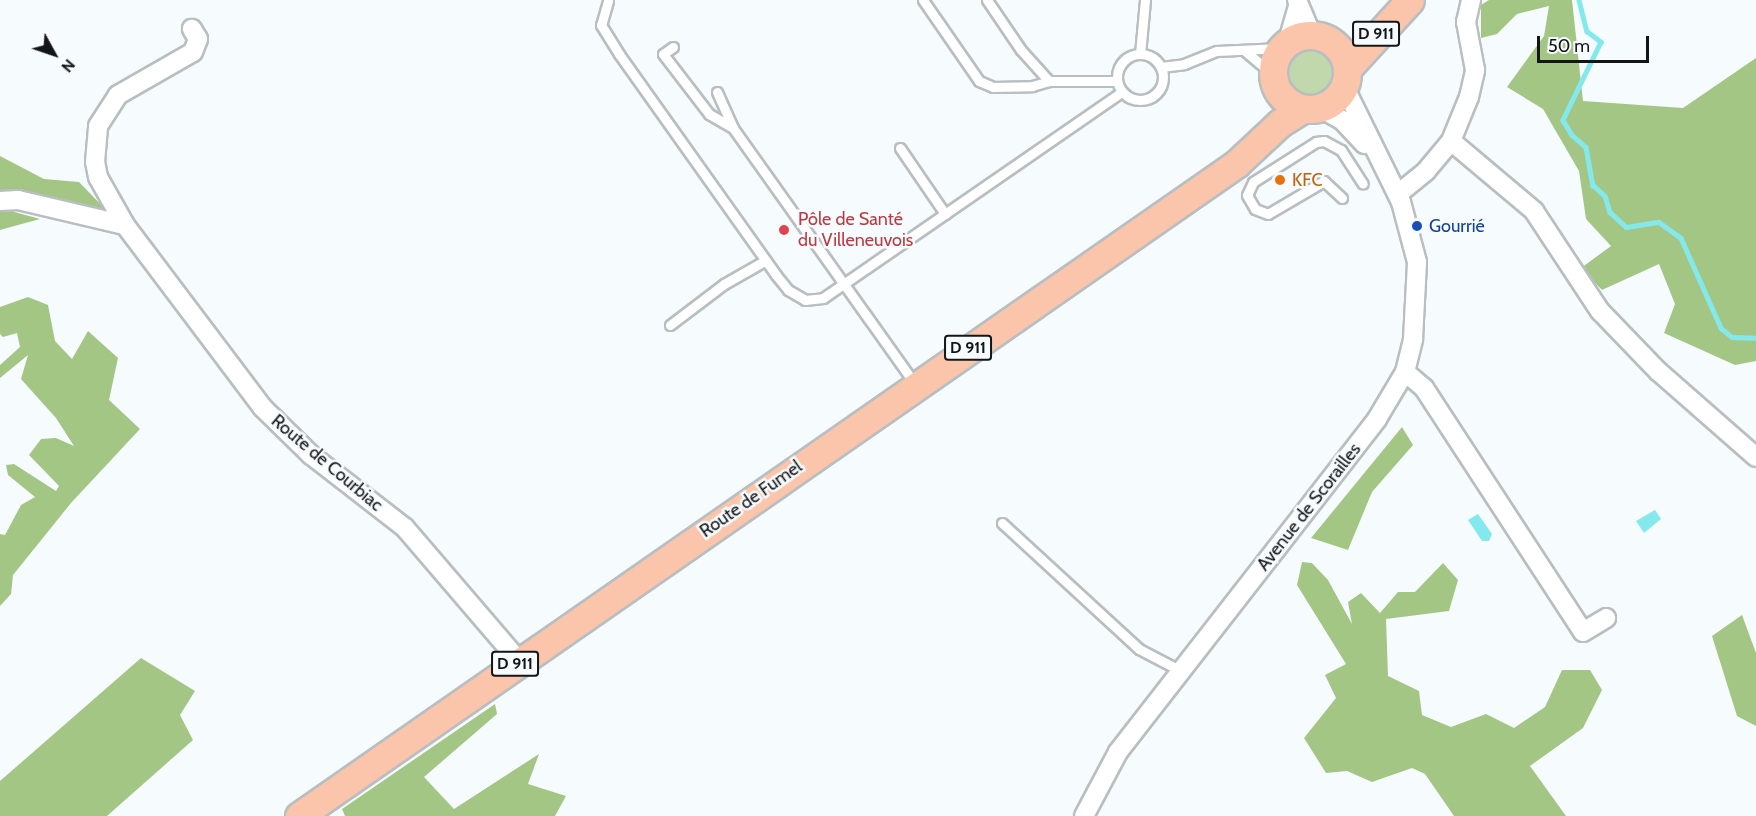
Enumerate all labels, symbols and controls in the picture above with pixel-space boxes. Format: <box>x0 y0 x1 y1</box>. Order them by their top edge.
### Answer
road number: D 911 <box>1352 21 1400 47</box>
north arrow <box>24 24 84 84</box>
scale bar <box>1540 24 1652 62</box>
text: 50 m <box>1548 35 1590 57</box>
text: N <box>57 55 79 76</box>
place label: KFC <box>1292 169 1323 191</box>
marker: KFC <box>1273 173 1287 187</box>
place label: Pôle de Santé du Villeneuvois <box>798 209 913 252</box>
place label: Gourrié <box>1429 215 1485 237</box>
marker: Gourrié <box>1410 219 1424 233</box>
marker: Pôle de Santé du Villeneuvois <box>775 221 793 239</box>
road number: D 911 <box>944 335 992 361</box>
street label: Route de Courbiac <box>267 410 387 516</box>
street label: Avenue de Scorailles <box>1252 439 1366 575</box>
street label: Route de Fumel <box>696 456 806 542</box>
road number: D 911 <box>491 651 539 677</box>

